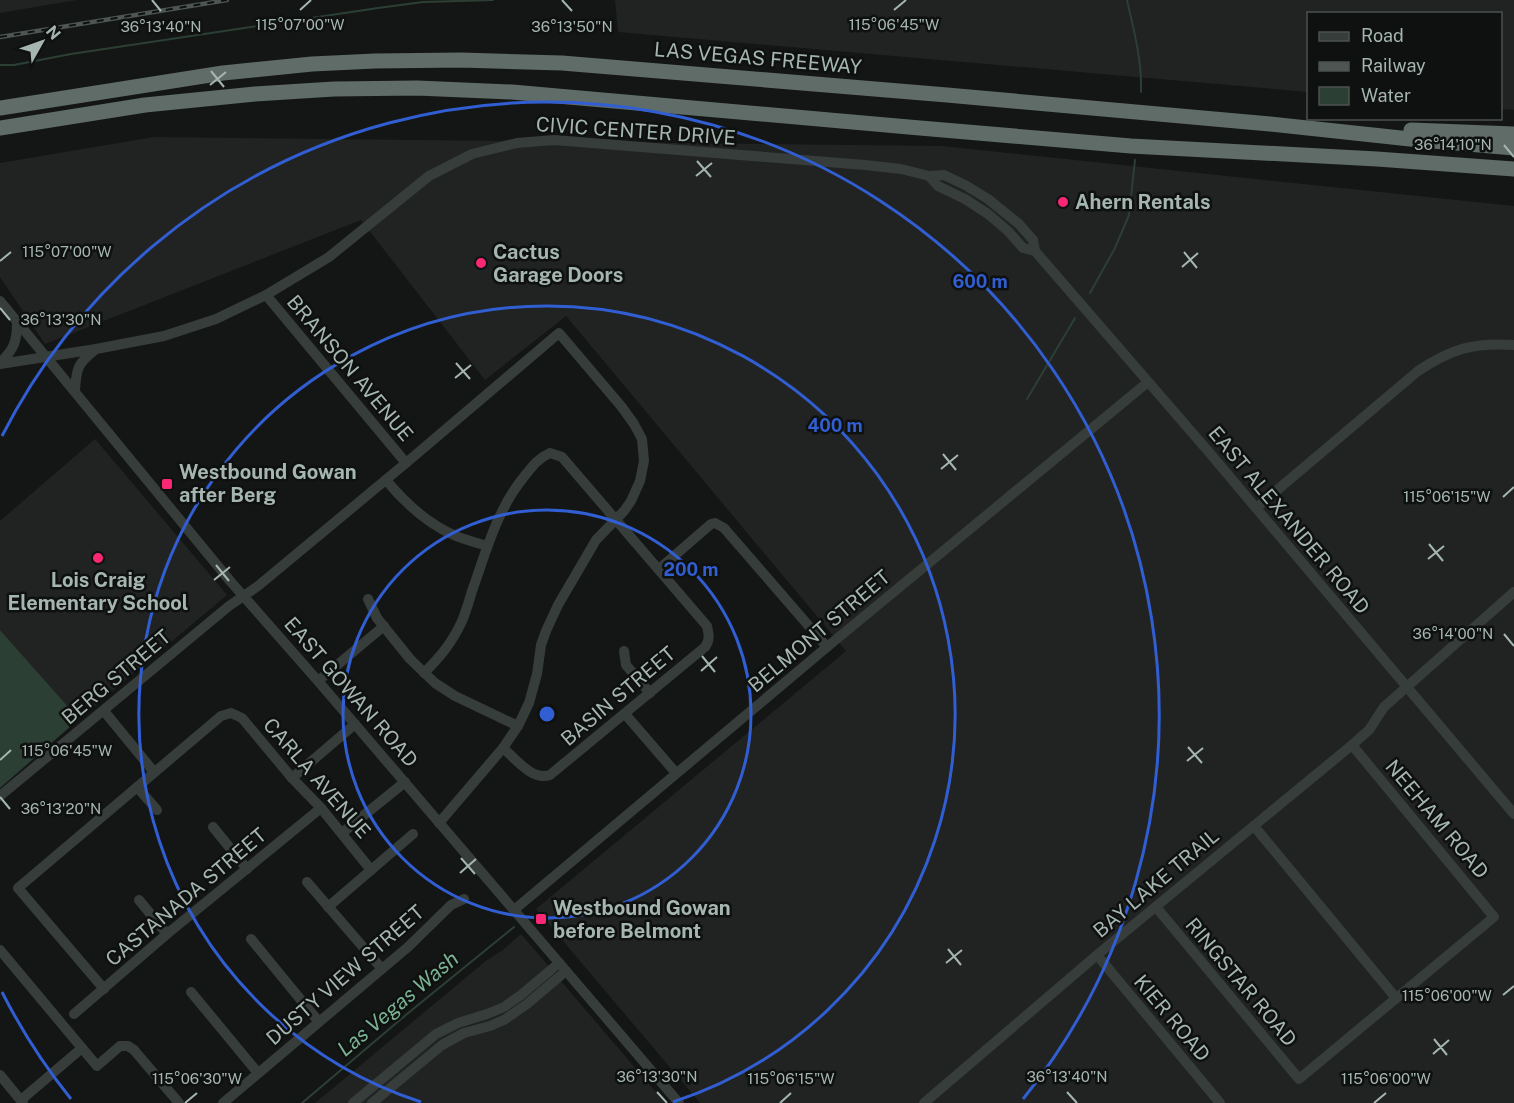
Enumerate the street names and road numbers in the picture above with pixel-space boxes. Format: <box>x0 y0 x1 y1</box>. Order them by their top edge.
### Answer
street label: LAS VEGAS FREEWAY <box>653 37 863 79</box>
street label: CIVIC CENTER DRIVE <box>535 112 737 150</box>
street label: BRANSON AVENUE <box>282 290 418 446</box>
street label: EAST ALEXANDER ROAD <box>1203 421 1375 619</box>
street label: BELMONT STREET <box>743 565 895 697</box>
street label: EAST GOWAN ROAD <box>279 612 423 772</box>
street label: BERG STREET <box>57 624 175 729</box>
street label: BASIN STREET <box>556 641 680 751</box>
street label: CARLA AVENUE <box>258 713 376 843</box>
street label: NEEHAM ROAD <box>1380 755 1494 883</box>
street label: CASTANADA STREET <box>101 823 271 971</box>
street label: BAY LAKE TRAIL <box>1088 823 1224 943</box>
street label: DUSTY VIEW STREET <box>261 900 429 1050</box>
street label: RINGSTAR ROAD <box>1180 913 1302 1051</box>
street label: KIER ROAD <box>1129 970 1215 1066</box>

